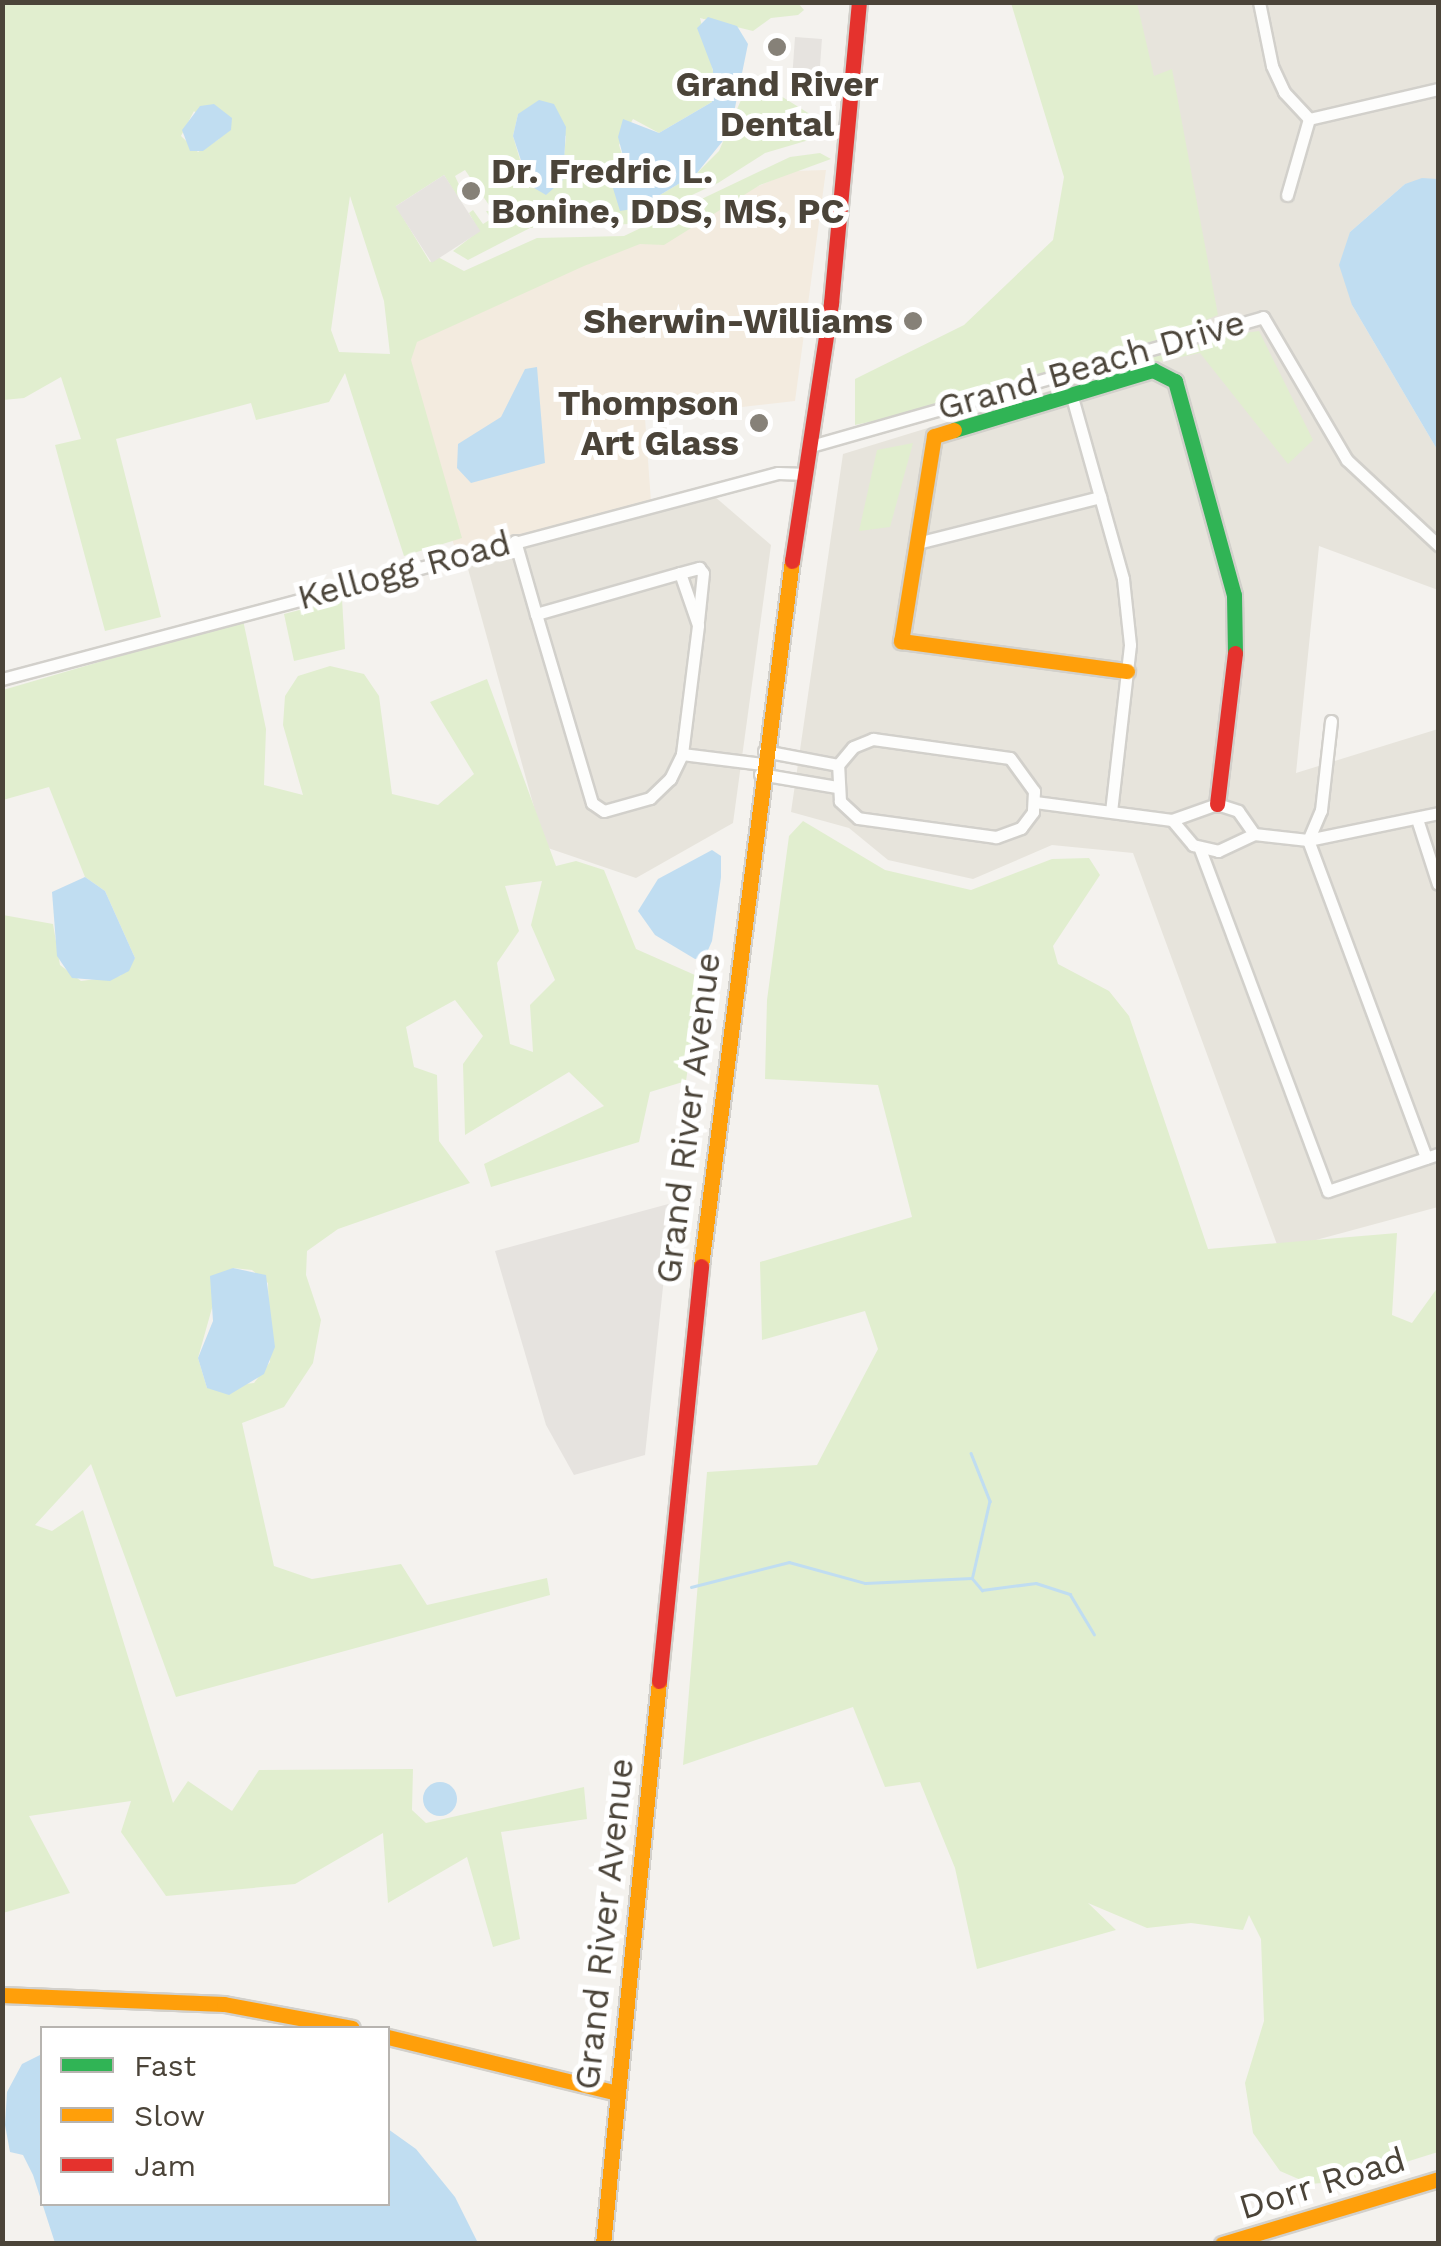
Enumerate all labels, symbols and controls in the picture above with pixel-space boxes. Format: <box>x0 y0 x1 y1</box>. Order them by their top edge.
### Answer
marker: Grand River Dental <box>766 36 788 58</box>
place label: Grand River Dental <box>676 63 878 145</box>
place label: Dr. Fredric L. Bonine, DDS, MS, PC <box>491 150 844 232</box>
marker: Dr. Fredric L. Bonine, DDS, MS, PC <box>460 180 482 202</box>
place label: Sherwin-Williams <box>583 300 893 342</box>
street label: Grand Beach Drive <box>933 301 1249 429</box>
marker: Sherwin-Williams <box>902 310 924 332</box>
place label: Thompson Art Glass <box>558 382 739 464</box>
marker: Thompson Art Glass <box>748 412 770 434</box>
street label: Kellogg Road <box>293 521 515 619</box>
street label: Grand River Avenue <box>647 949 729 1287</box>
street label: Grand River Avenue <box>566 1755 642 2093</box>
legend <box>40 2026 390 2206</box>
text: Fast <box>134 2048 196 2083</box>
text: Slow <box>134 2098 205 2133</box>
street label: Dorr Road <box>1234 2138 1410 2228</box>
text: Jam <box>134 2148 196 2183</box>

